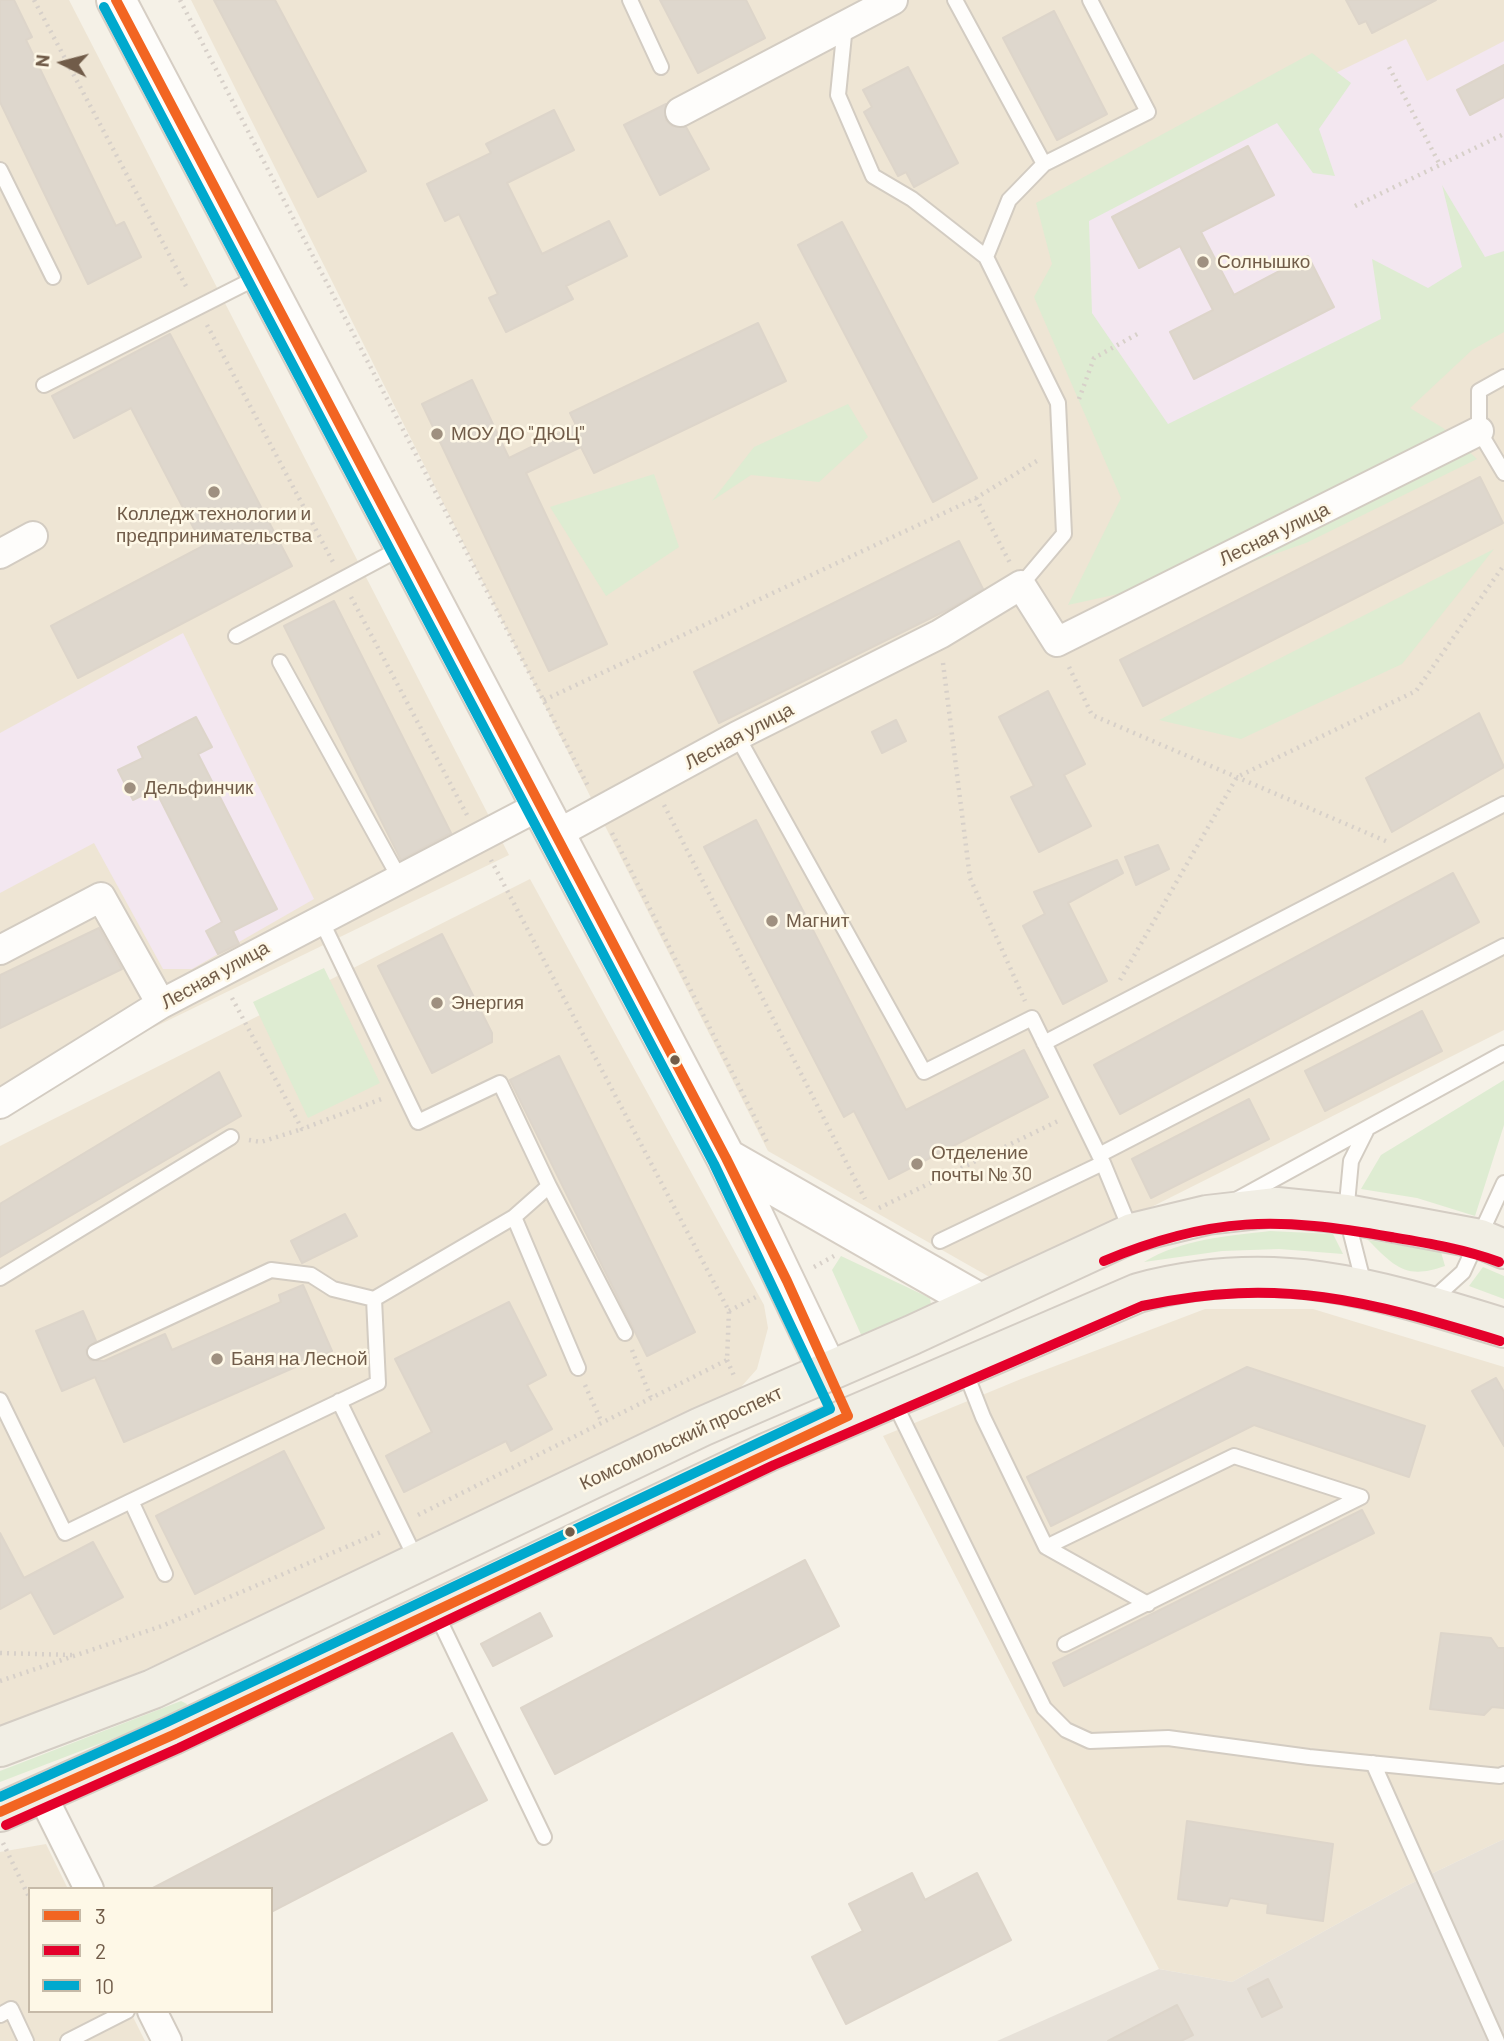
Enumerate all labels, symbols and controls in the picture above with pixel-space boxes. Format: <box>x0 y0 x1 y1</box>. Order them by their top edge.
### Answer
north arrow <box>28 28 98 98</box>
text: N <box>30 53 54 68</box>
place label: Солнышко <box>1217 251 1310 273</box>
marker: Солнышко <box>1195 254 1211 270</box>
place label: МОУ ДО "ДЮЦ" <box>451 423 585 445</box>
marker: МОУ ДО "ДЮЦ" <box>429 426 445 442</box>
marker: Колледж технологии и предпринимательства <box>206 484 222 500</box>
street label: Лесная улица <box>1215 497 1333 571</box>
place label: Колледж технологии и предпринимательства <box>116 503 312 547</box>
street label: Лесная улица <box>681 698 797 774</box>
place label: Дельфинчик <box>144 777 253 799</box>
marker: Дельфинчик <box>122 780 138 796</box>
place label: Магнит <box>786 910 849 932</box>
marker: Магнит <box>764 913 780 929</box>
street label: Лесная улица <box>157 936 273 1014</box>
place label: Энергия <box>451 992 524 1014</box>
marker: Энергия <box>429 995 445 1011</box>
unlabelled marker <box>668 1053 682 1067</box>
place label: Отделение почты № 30 <box>931 1142 1032 1186</box>
marker: Отделение почты № 30 <box>909 1156 925 1172</box>
place label: Баня на Лесной <box>231 1348 368 1370</box>
marker: Баня на Лесной <box>209 1351 225 1367</box>
street label: Комсомольский проспект <box>576 1381 786 1495</box>
unlabelled marker <box>563 1525 577 1539</box>
legend <box>28 1887 273 2013</box>
text: 3 <box>95 1903 106 1928</box>
text: 2 <box>95 1938 106 1963</box>
text: 10 <box>95 1973 114 1998</box>

